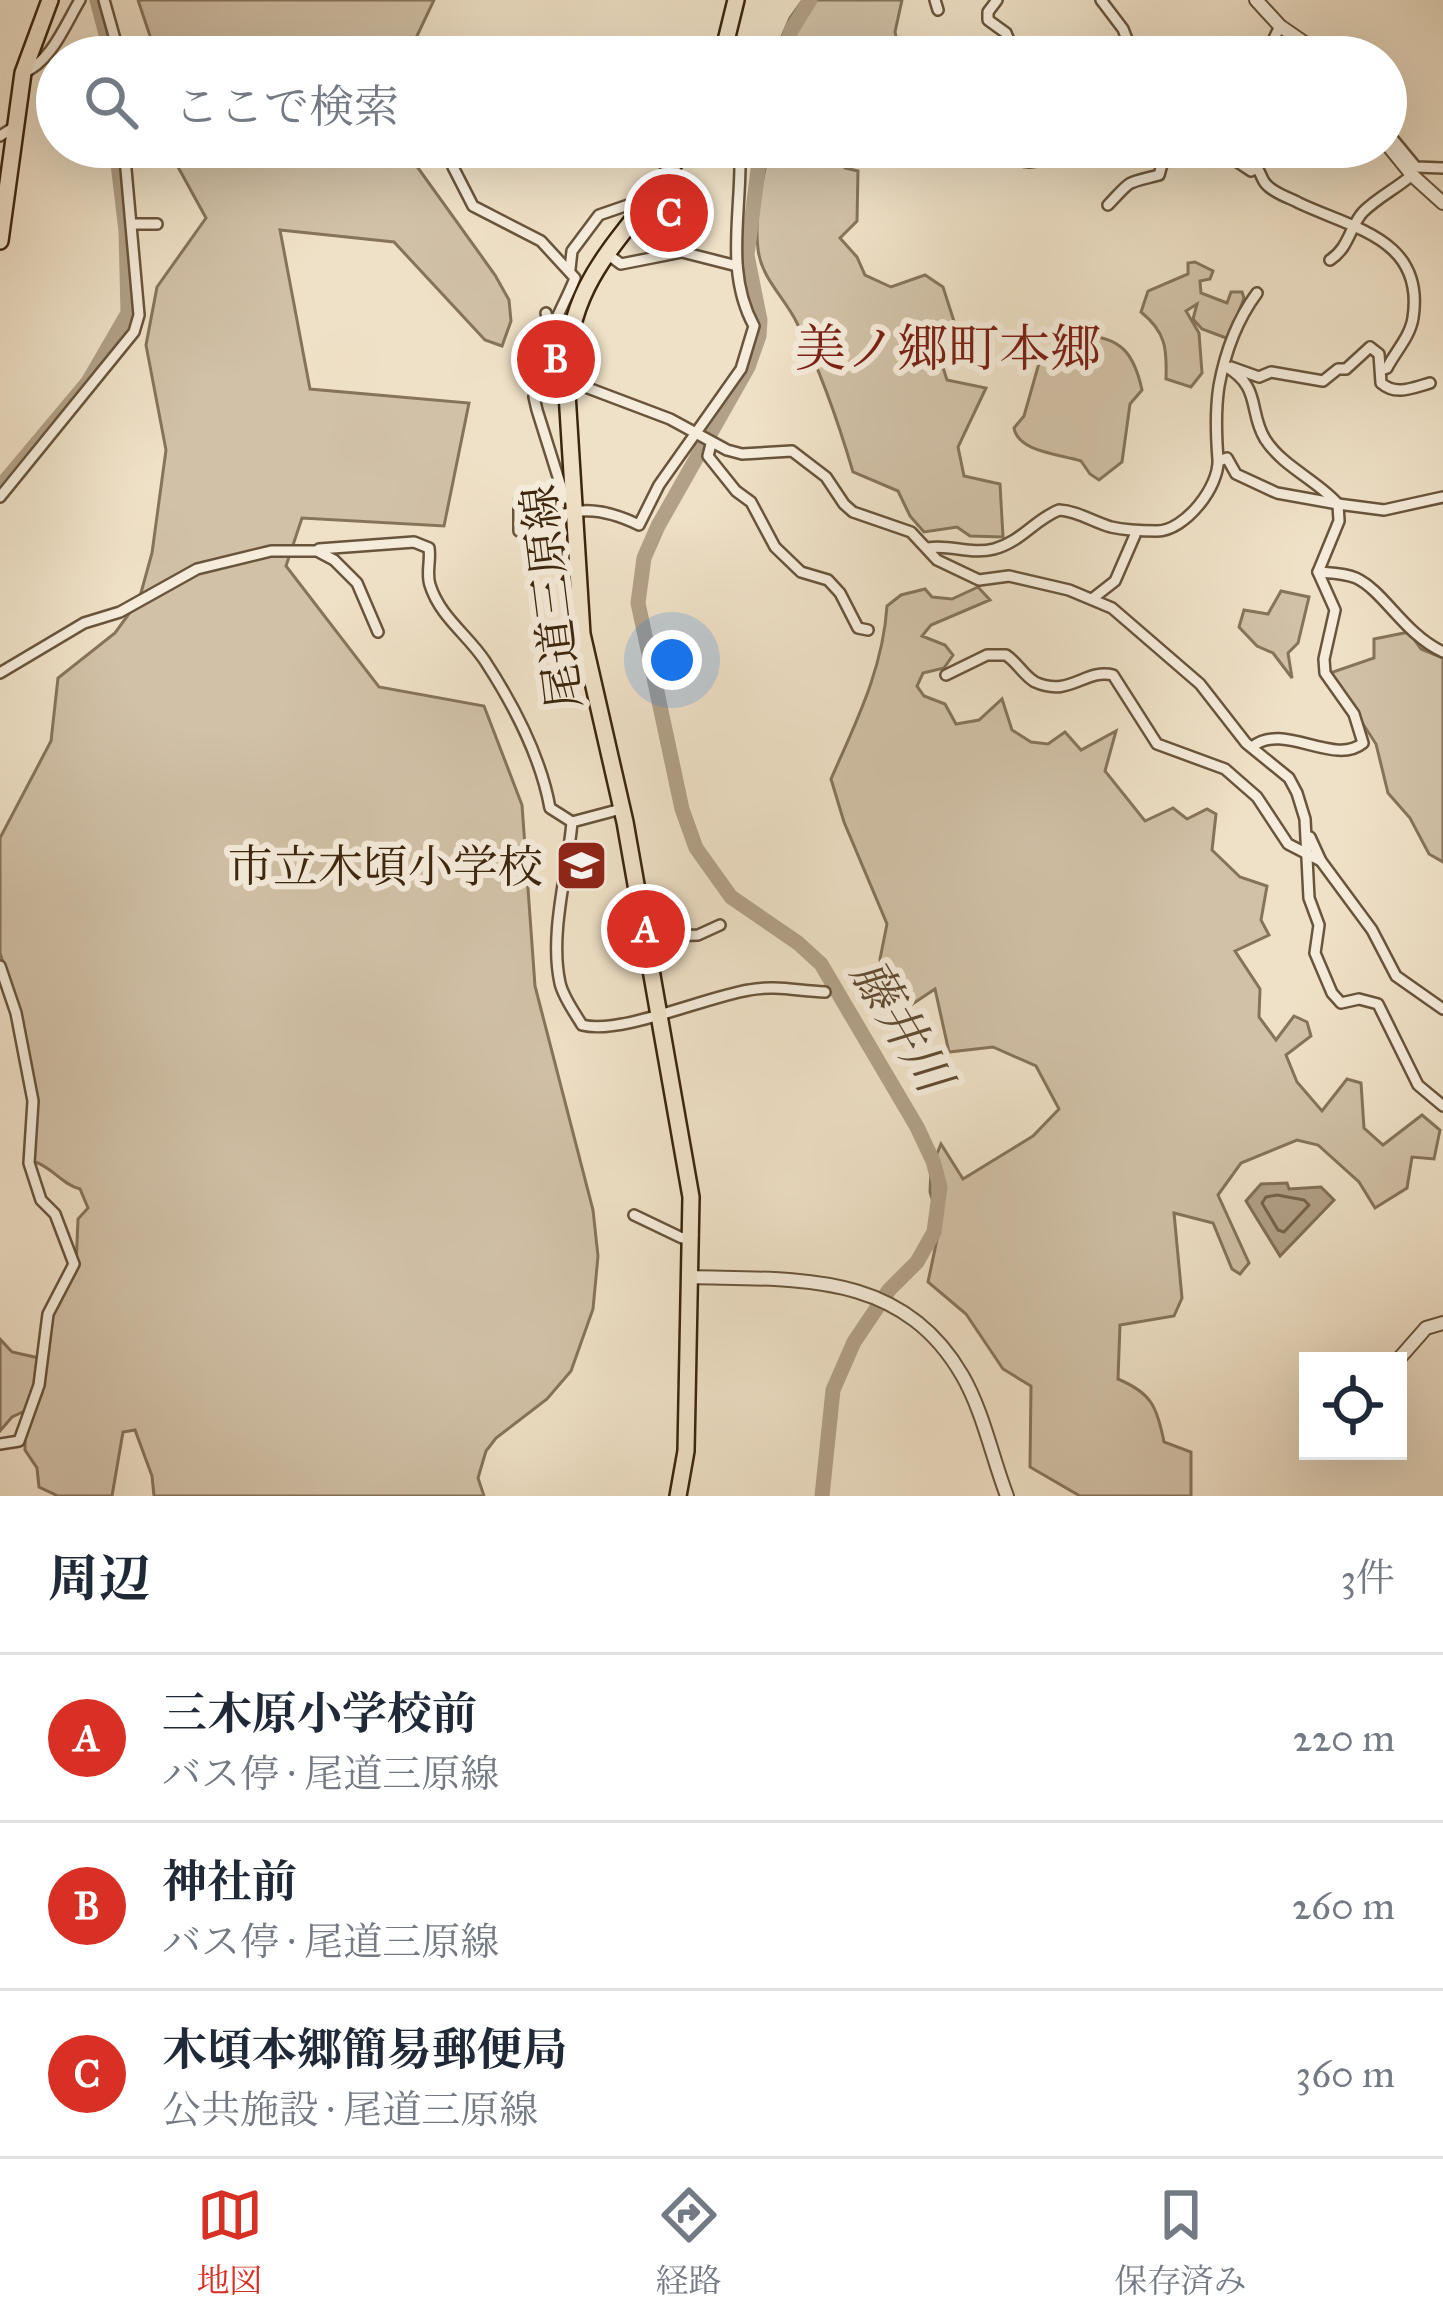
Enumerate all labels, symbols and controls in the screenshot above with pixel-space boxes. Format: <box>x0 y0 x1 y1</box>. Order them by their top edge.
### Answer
search box <box>36 36 1407 168</box>
icon: search <box>78 69 144 135</box>
text: ここで検索 <box>174 79 399 134</box>
pin: C <box>630 168 708 258</box>
pin: B <box>517 314 595 404</box>
district label: 美ノ郷町本郷 <box>795 318 1101 380</box>
street label: 尾道三原線 <box>510 482 593 712</box>
your location <box>642 630 702 690</box>
school or university icon: 市立木頃小学校 <box>554 838 610 894</box>
place label: 市立木頃小学校 <box>228 839 543 894</box>
pin: A <box>607 884 685 974</box>
water label: 藤井川 <box>839 948 967 1106</box>
map controls <box>1299 1352 1407 1460</box>
button: locate <box>1299 1352 1407 1460</box>
text: 周辺 <box>48 1548 150 1610</box>
text: 3件 <box>1340 1554 1395 1602</box>
text: 三木原小学校前 <box>162 1686 477 1741</box>
text: A <box>74 1714 100 1762</box>
text: 220 m <box>1293 1714 1395 1762</box>
text: バス停 · 尾道三原線 <box>162 1750 499 1798</box>
text: 神社前 <box>162 1854 297 1909</box>
text: B <box>74 1882 100 1930</box>
text: 260 m <box>1292 1882 1395 1930</box>
text: バス停 · 尾道三原線 <box>162 1918 499 1966</box>
text: 木頃本郷簡易郵便局 <box>162 2022 567 2077</box>
text: C <box>74 2050 100 2098</box>
text: 360 m <box>1296 2050 1395 2098</box>
text: 公共施設 · 尾道三原線 <box>162 2086 538 2134</box>
tab: 地図 <box>197 2182 263 2301</box>
tab: 経路 <box>656 2182 722 2301</box>
tab: 保存済み <box>1115 2182 1247 2301</box>

